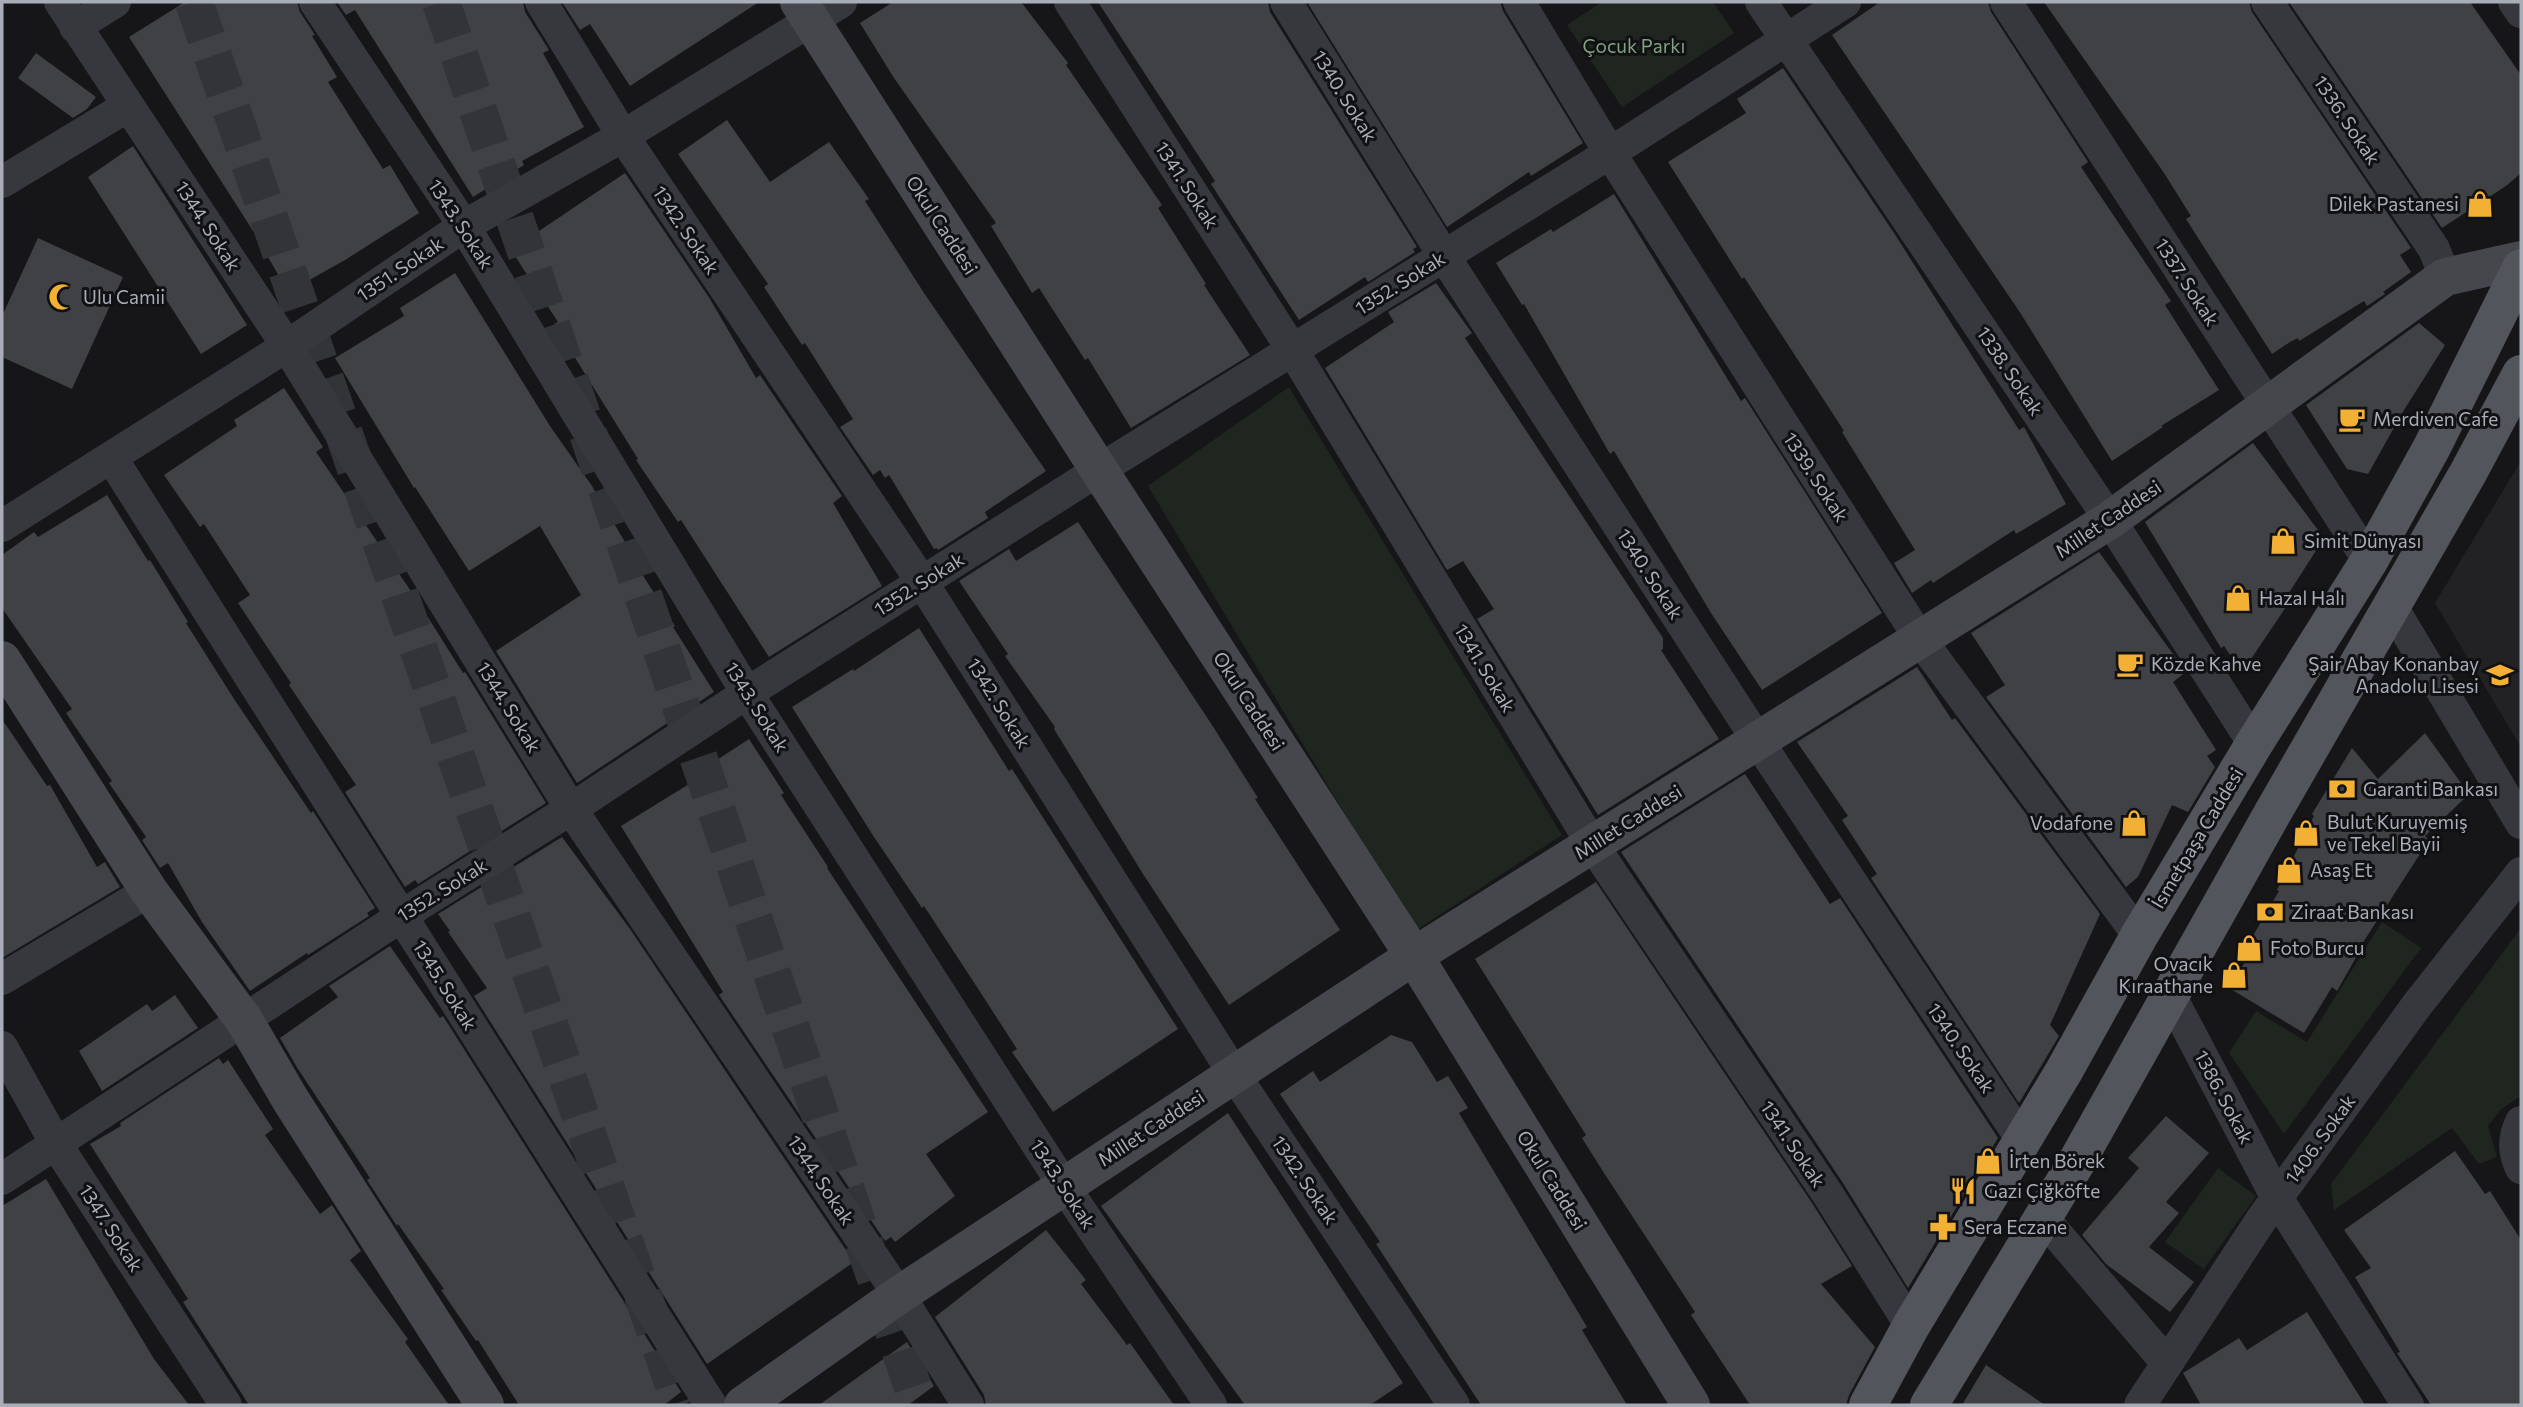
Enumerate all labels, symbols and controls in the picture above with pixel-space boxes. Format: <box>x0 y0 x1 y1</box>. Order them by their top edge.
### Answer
park label: Çocuk Parkı <box>1583 34 1685 57</box>
street label: 1340. Sokak <box>1308 46 1383 146</box>
street label: 1336. Sokak <box>2309 71 2385 168</box>
street label: 1341. Sokak <box>1151 137 1224 233</box>
street label: Okul Caddesi <box>902 171 983 279</box>
street label: 1343. Sokak <box>424 175 499 273</box>
street label: 1344. Sokak <box>171 176 246 275</box>
street label: 1342. Sokak <box>648 181 724 278</box>
shop icon: Dilek Pastanesi <box>2465 189 2495 219</box>
place label: Dilek Pastanesi <box>2329 192 2459 215</box>
street label: 1351. Sokak <box>352 231 447 306</box>
street label: 1337. Sokak <box>2151 234 2224 330</box>
street label: 1352. Sokak <box>1351 246 1449 319</box>
mosque icon: Ulu Camii <box>47 282 77 312</box>
place label: Ulu Camii <box>83 285 165 308</box>
street label: 1338. Sokak <box>1972 322 2048 419</box>
cafe icon: Merdiven Cafe <box>2337 404 2367 434</box>
place label: Merdiven Cafe <box>2373 407 2498 430</box>
street label: 1339. Sokak <box>1779 428 1854 526</box>
street label: Millet Caddesi <box>2051 475 2165 562</box>
street label: 1340. Sokak <box>1613 524 1688 623</box>
shop icon: Simit Dünyası <box>2268 526 2298 556</box>
place label: Simit Dünyası <box>2304 529 2421 552</box>
street label: 1352. Sokak <box>870 547 968 620</box>
shop icon: Hazal Halı <box>2223 583 2253 613</box>
place label: Hazal Halı <box>2259 586 2345 609</box>
street label: 1341. Sokak <box>1450 619 1521 716</box>
street label: Okul Caddesi <box>1209 647 1290 755</box>
cafe icon: Közde Kahve <box>2115 649 2145 679</box>
place label: Közde Kahve <box>2151 652 2261 675</box>
place label: Şair Abay Konanbay Anadolu Lisesi <box>2308 652 2479 697</box>
street label: 1342. Sokak <box>963 653 1036 752</box>
street label: 1344. Sokak <box>472 657 546 756</box>
street label: 1343. Sokak <box>721 657 794 756</box>
school or university icon: Şair Abay Konanbay Anadolu Lisesi <box>2485 660 2515 690</box>
street label: İsmetpaşa Caddesi <box>2145 763 2248 912</box>
bank icon: Garanti Bankası <box>2327 774 2357 804</box>
place label: Garanti Bankası <box>2363 777 2498 800</box>
street label: Millet Caddesi <box>1570 779 1686 864</box>
shop icon: Vodafone <box>2119 808 2149 838</box>
place label: Bulut Kuruyemiş ve Tekel Bayii <box>2327 810 2468 855</box>
place label: Vodafone <box>2030 811 2113 834</box>
shop icon: Bulut Kuruyemiş ve Tekel Bayii <box>2291 818 2321 848</box>
street label: 1352. Sokak <box>393 853 491 926</box>
shop icon: Asaş Et <box>2274 855 2304 885</box>
place label: Asaş Et <box>2310 858 2373 881</box>
bank icon: Ziraat Bankası <box>2255 897 2285 927</box>
place label: Ziraat Bankası <box>2291 900 2414 923</box>
shop icon: Foto Burcu <box>2234 933 2264 963</box>
street label: 1345. Sokak <box>409 935 482 1034</box>
place label: Foto Burcu <box>2270 936 2365 959</box>
place label: Ovacık Kıraathane <box>2119 952 2213 997</box>
shop icon: Ovacık Kıraathane <box>2219 960 2249 990</box>
street label: 1340. Sokak <box>1923 998 2000 1097</box>
street label: 1386. Sokak <box>2190 1046 2259 1148</box>
street label: Millet Caddesi <box>1093 1085 1208 1171</box>
street label: 1406. Sokak <box>2280 1090 2360 1188</box>
street label: 1341. Sokak <box>1756 1096 1831 1191</box>
street label: Okul Caddesi <box>1513 1126 1592 1234</box>
street label: 1344. Sokak <box>783 1131 860 1229</box>
street label: 1342. Sokak <box>1267 1131 1343 1228</box>
street label: 1343. Sokak <box>1026 1135 1101 1233</box>
shop icon: İrten Börek <box>1973 1146 2003 1176</box>
place label: İrten Börek <box>2009 1149 2105 1172</box>
restaurant icon: Gazi Çiğköfte <box>1948 1176 1978 1206</box>
place label: Gazi Çiğköfte <box>1984 1179 2100 1202</box>
street label: 1347. Sokak <box>75 1180 148 1276</box>
pharmacy icon: Sera Eczane <box>1928 1212 1958 1242</box>
place label: Sera Eczane <box>1964 1215 2067 1238</box>

